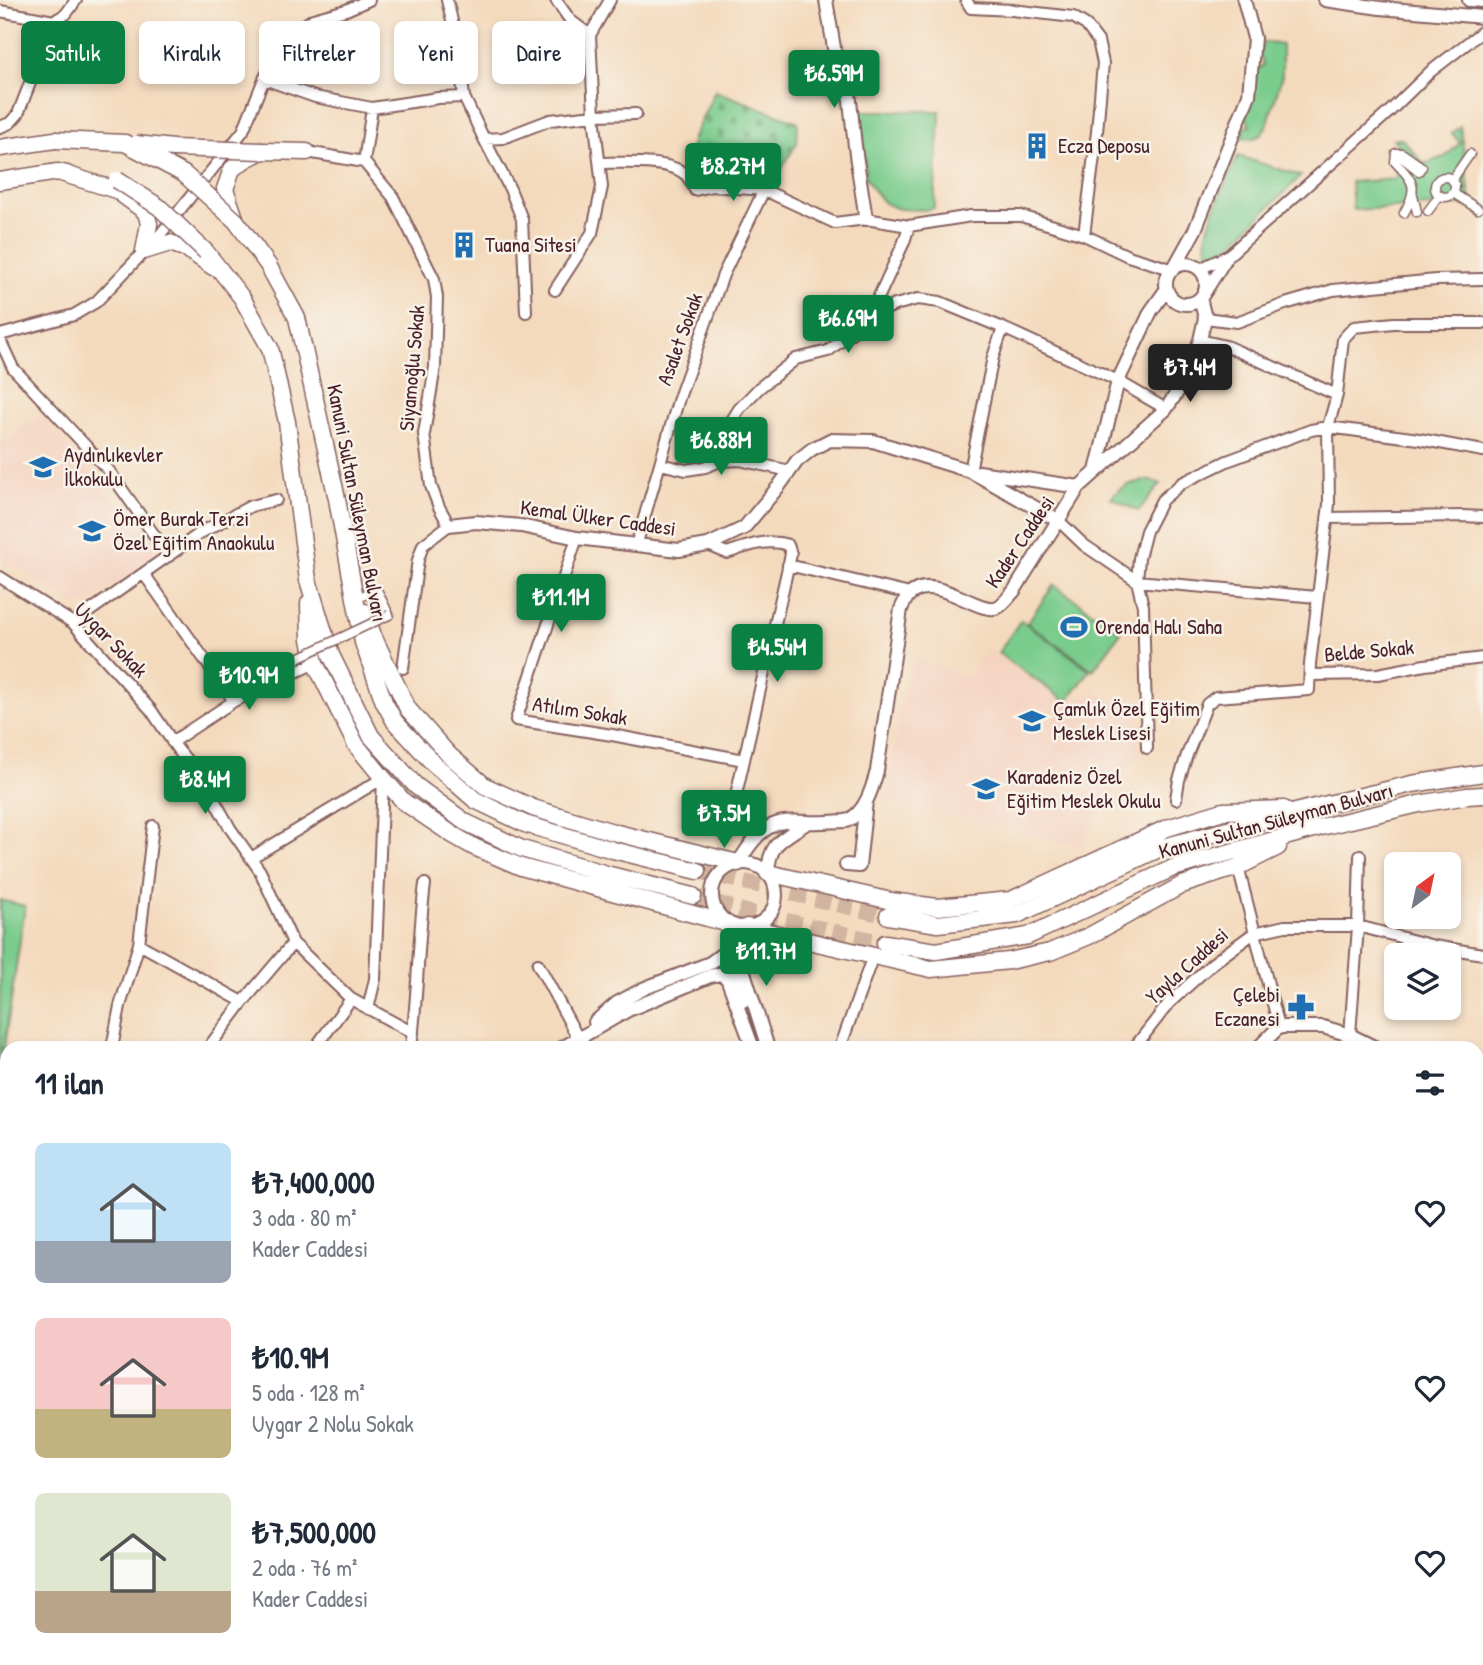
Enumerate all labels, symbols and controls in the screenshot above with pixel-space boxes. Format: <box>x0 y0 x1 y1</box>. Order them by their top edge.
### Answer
chip: Satılık <box>21 21 125 84</box>
chip: Kiralık <box>139 21 245 84</box>
chip: Filtreler <box>259 21 380 84</box>
chip: Yeni <box>394 21 478 84</box>
chip: Daire <box>492 21 585 84</box>
pin: ₺6.59M <box>777 50 891 110</box>
text: ₺6.59M <box>804 57 864 88</box>
building icon: Ecza Deposu <box>1022 131 1052 161</box>
place label: Ecza Deposu <box>1058 131 1150 160</box>
pin: ₺8.27M <box>676 144 790 203</box>
text: ₺8.27M <box>701 150 765 181</box>
building icon: Tuana Sitesi <box>449 230 479 260</box>
place label: Tuana Sitesi <box>485 230 577 259</box>
street label: Asalet Sokak <box>649 288 710 389</box>
pin: ₺6.69M <box>791 296 905 355</box>
text: ₺6.69M <box>819 302 877 333</box>
street label: Siyamoğlu Sokak <box>392 304 431 432</box>
pin: ₺7.4M <box>1141 344 1239 404</box>
text: ₺7.4M <box>1164 351 1216 382</box>
street label: Kanuni Sultan Süleyman Bulvarı <box>320 382 395 624</box>
pin: ₺6.88M <box>664 418 778 477</box>
text: ₺6.88M <box>691 424 751 455</box>
place label: Aydınlıkevler İlkokulu <box>64 440 163 493</box>
school or university icon: Aydınlıkevler İlkokulu <box>28 452 58 482</box>
street label: Kader Caddesi <box>978 490 1061 594</box>
street label: Kemal Ülker Caddesi <box>518 492 678 543</box>
place label: Ömer Burak Terzi Özel Eğitim Anaokulu <box>113 504 275 557</box>
school or university icon: Ömer Burak Terzi Özel Eğitim Anaokulu <box>77 516 107 546</box>
pin: ₺11.1M <box>504 574 618 634</box>
text: ₺11.1M <box>533 581 589 612</box>
street label: Uygar Sokak <box>68 596 155 684</box>
sports icon: Orenda Halı Saha <box>1059 612 1089 642</box>
place label: Orenda Halı Saha <box>1095 612 1222 641</box>
pin: ₺4.54M <box>720 624 834 684</box>
text: ₺4.54M <box>748 631 806 662</box>
street label: Belde Sokak <box>1323 632 1415 669</box>
pin: ₺10.9M <box>192 652 306 712</box>
text: ₺10.9M <box>220 659 278 690</box>
street label: Atılım Sokak <box>531 689 630 732</box>
place label: Çamlık Özel Eğitim Meslek Lisesi <box>1053 694 1200 747</box>
school or university icon: Çamlık Özel Eğitim Meslek Lisesi <box>1017 706 1047 736</box>
pin: ₺8.4M <box>156 756 254 816</box>
place label: Karadeniz Özel Eğitim Meslek Okulu <box>1007 762 1161 815</box>
text: ₺8.4M <box>180 763 230 794</box>
school or university icon: Karadeniz Özel Eğitim Meslek Okulu <box>971 774 1001 804</box>
street label: Kanuni Sultan Süleyman Bulvarı <box>1156 775 1396 866</box>
pin: ₺7.5M <box>675 790 773 850</box>
text: ₺7.5M <box>698 797 750 828</box>
north arrow <box>1384 852 1461 929</box>
map controls <box>1384 852 1461 1020</box>
street label: Yayla Caddesi <box>1139 921 1234 1011</box>
pin: ₺11.7M <box>709 928 823 988</box>
text: ₺11.7M <box>736 935 796 966</box>
button: layers <box>1384 943 1461 1020</box>
place label: Çelebi Eczanesi <box>1215 980 1280 1033</box>
pharmacy icon: Çelebi Eczanesi <box>1286 992 1316 1022</box>
text: 11 ilan <box>35 1063 104 1103</box>
icon: filters <box>1411 1064 1449 1102</box>
text: ₺7,400,000 <box>252 1162 375 1202</box>
icon: home <box>91 1171 175 1255</box>
icon: heart <box>1411 1194 1449 1232</box>
text: 3 oda · 80 m² <box>252 1202 357 1233</box>
text: Kader Caddesi <box>252 1233 368 1264</box>
text: ₺10.9M <box>252 1337 329 1377</box>
icon: home <box>91 1346 175 1430</box>
icon: heart <box>1411 1369 1449 1407</box>
text: 5 oda · 128 m² <box>252 1377 365 1408</box>
text: Uygar 2 Nolu Sokak <box>252 1408 414 1439</box>
text: ₺7,500,000 <box>252 1512 376 1552</box>
icon: home <box>91 1521 175 1605</box>
icon: heart <box>1411 1544 1449 1582</box>
text: 2 oda · 76 m² <box>252 1552 357 1583</box>
text: Kader Caddesi <box>252 1583 368 1614</box>

